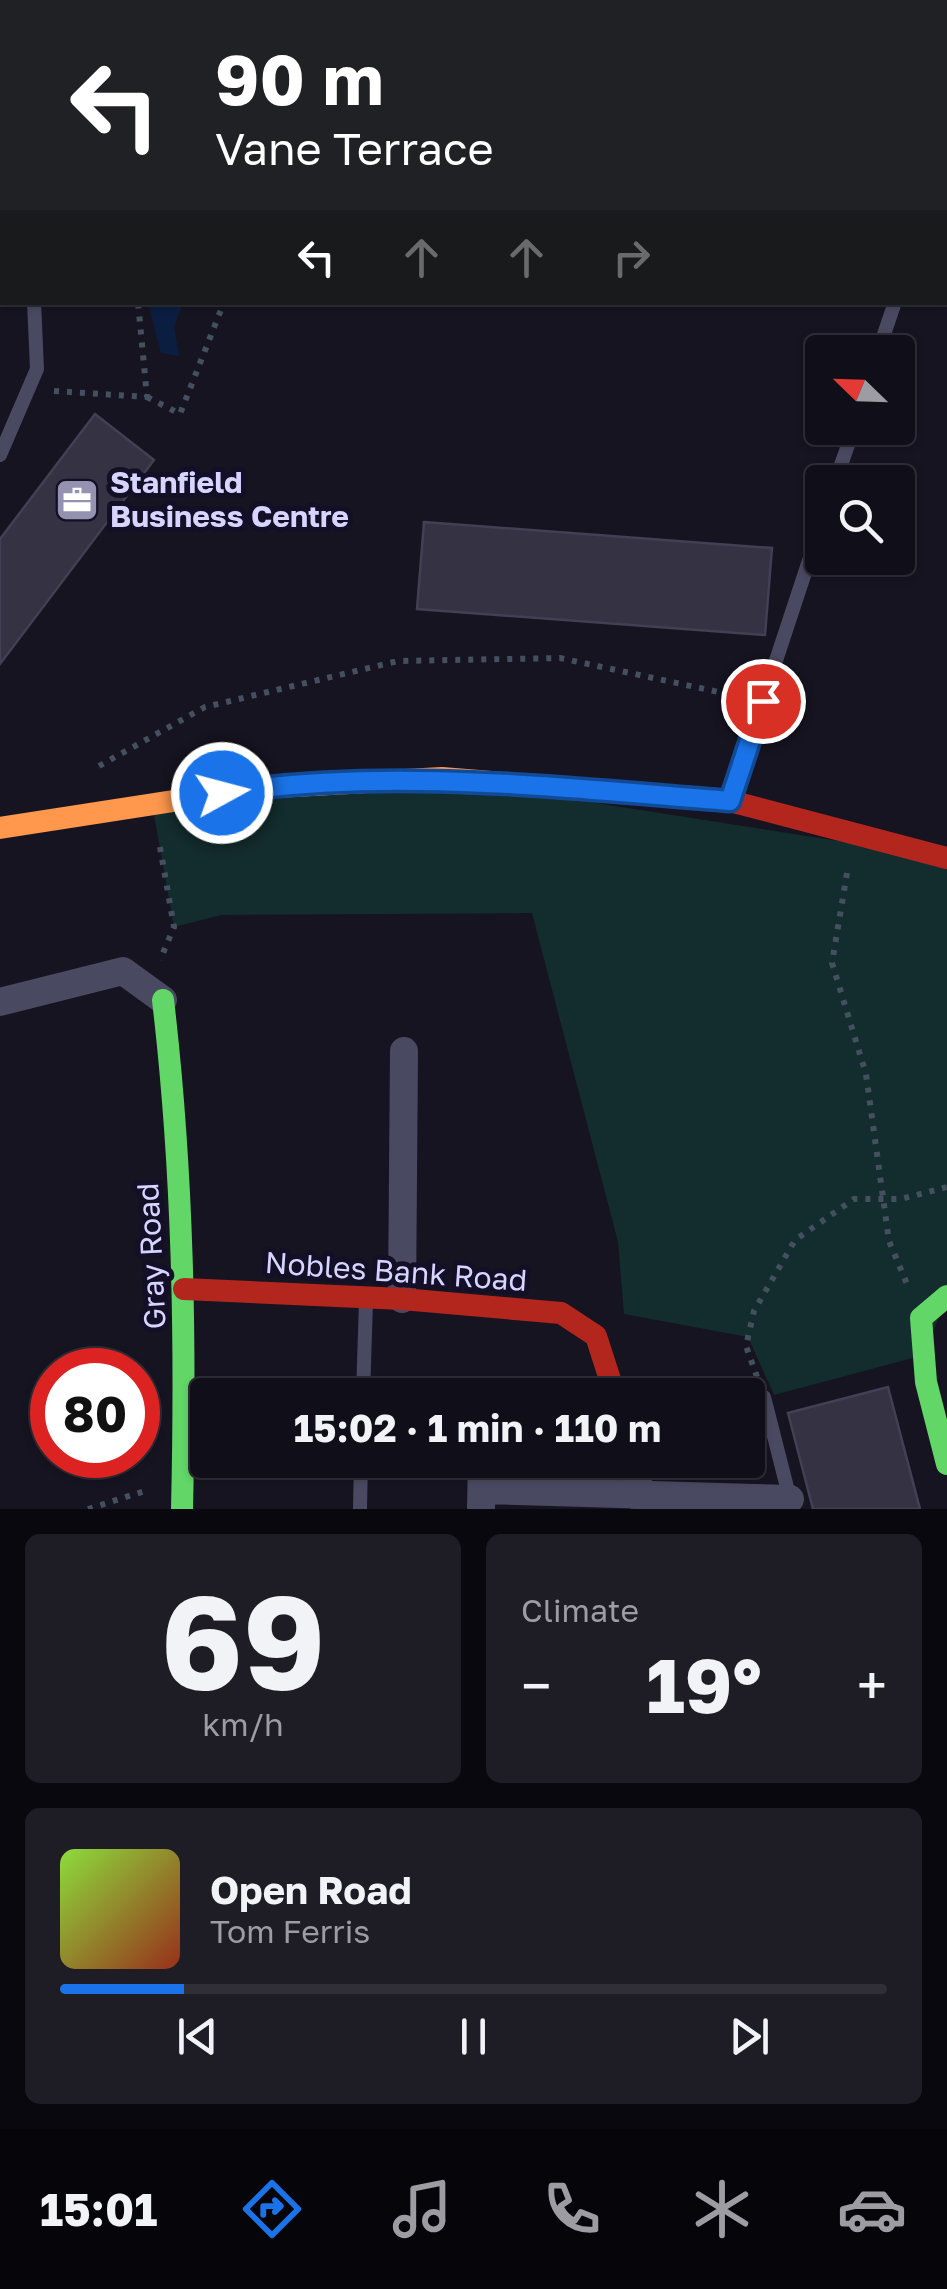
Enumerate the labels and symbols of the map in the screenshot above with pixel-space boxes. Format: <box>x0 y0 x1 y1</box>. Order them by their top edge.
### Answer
north arrow <box>805 335 915 445</box>
place label: Stanfield Business Centre <box>110 464 349 534</box>
office icon: Stanfield Business Centre <box>54 477 100 523</box>
pin <box>721 659 806 744</box>
position arrow <box>170 741 274 845</box>
street label: Gray Road <box>129 1182 173 1330</box>
street label: Nobles Bank Road <box>264 1244 528 1298</box>
speed limit sign: 80 <box>30 1348 160 1478</box>

